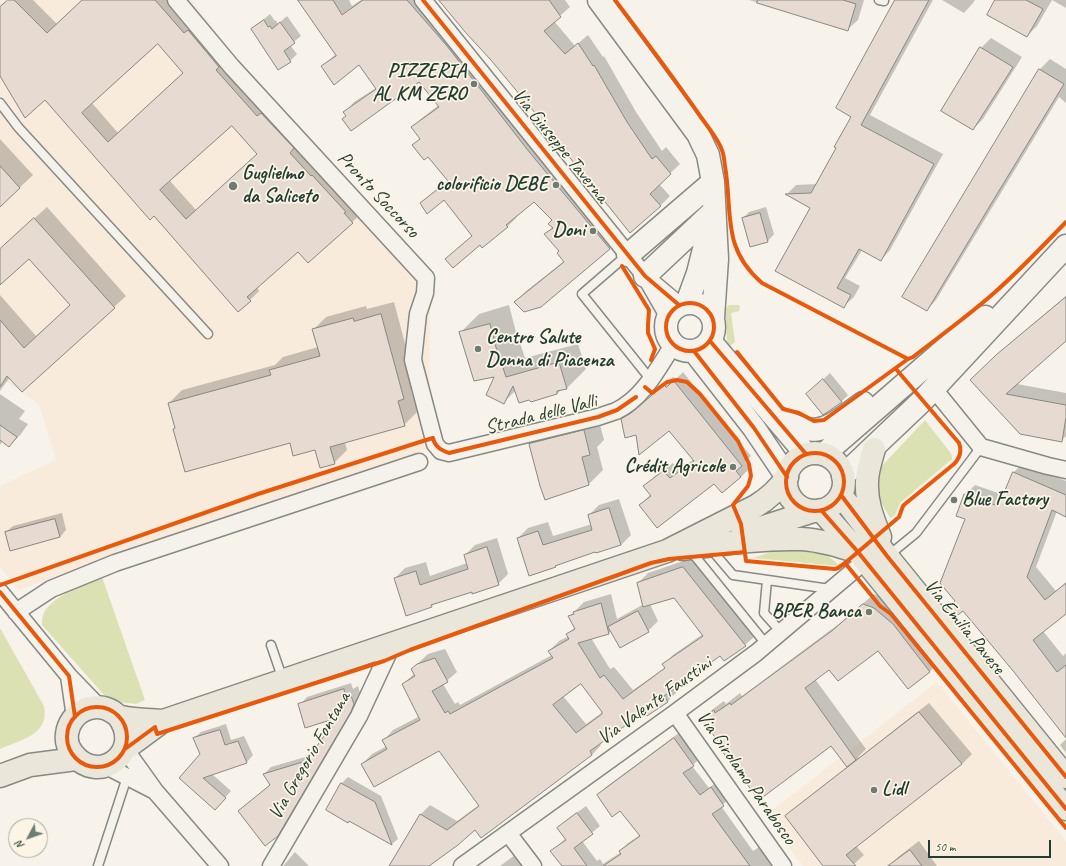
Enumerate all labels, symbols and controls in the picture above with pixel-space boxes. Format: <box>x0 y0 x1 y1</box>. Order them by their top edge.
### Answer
place label: PIZZERIA AL KM ZERO <box>372 60 466 107</box>
marker: PIZZERIA AL KM ZERO <box>469 79 479 89</box>
street label: Via Giuseppe Taverna <box>506 84 614 208</box>
street label: Pronto Soccorso <box>332 147 424 243</box>
place label: Guglielmo da Saliceto <box>242 162 318 209</box>
place label: colorificio DEBE <box>436 173 548 197</box>
marker: Guglielmo da Saliceto <box>227 180 239 192</box>
marker: colorificio DEBE <box>551 180 561 190</box>
place label: Doni <box>553 219 585 243</box>
marker: Doni <box>588 226 598 236</box>
place label: Centro Salute Donna di Piacenza <box>486 326 613 373</box>
marker: Centro Salute Donna di Piacenza <box>473 344 483 354</box>
street label: Strada delle Valli <box>483 390 599 440</box>
place label: Crédit Agricole <box>625 455 725 479</box>
marker: Crédit Agricole <box>728 462 738 472</box>
place label: Blue Factory <box>962 488 1048 512</box>
marker: Blue Factory <box>949 495 959 505</box>
street label: Via Emilia Pavese <box>918 575 1010 679</box>
place label: BPER Banca <box>772 600 861 624</box>
marker: BPER Banca <box>864 607 874 617</box>
street label: Via Valente Faustini <box>593 652 717 750</box>
street label: Via Gregorio Fontana <box>264 688 356 824</box>
street label: Via Girolamo Parabosco <box>691 706 801 850</box>
place label: Lidl <box>882 778 906 802</box>
marker: Lidl <box>869 785 879 795</box>
north arrow <box>8 818 48 858</box>
scale bar <box>930 832 1053 858</box>
text: N <box>12 838 27 852</box>
text: 50 m <box>935 839 955 855</box>

